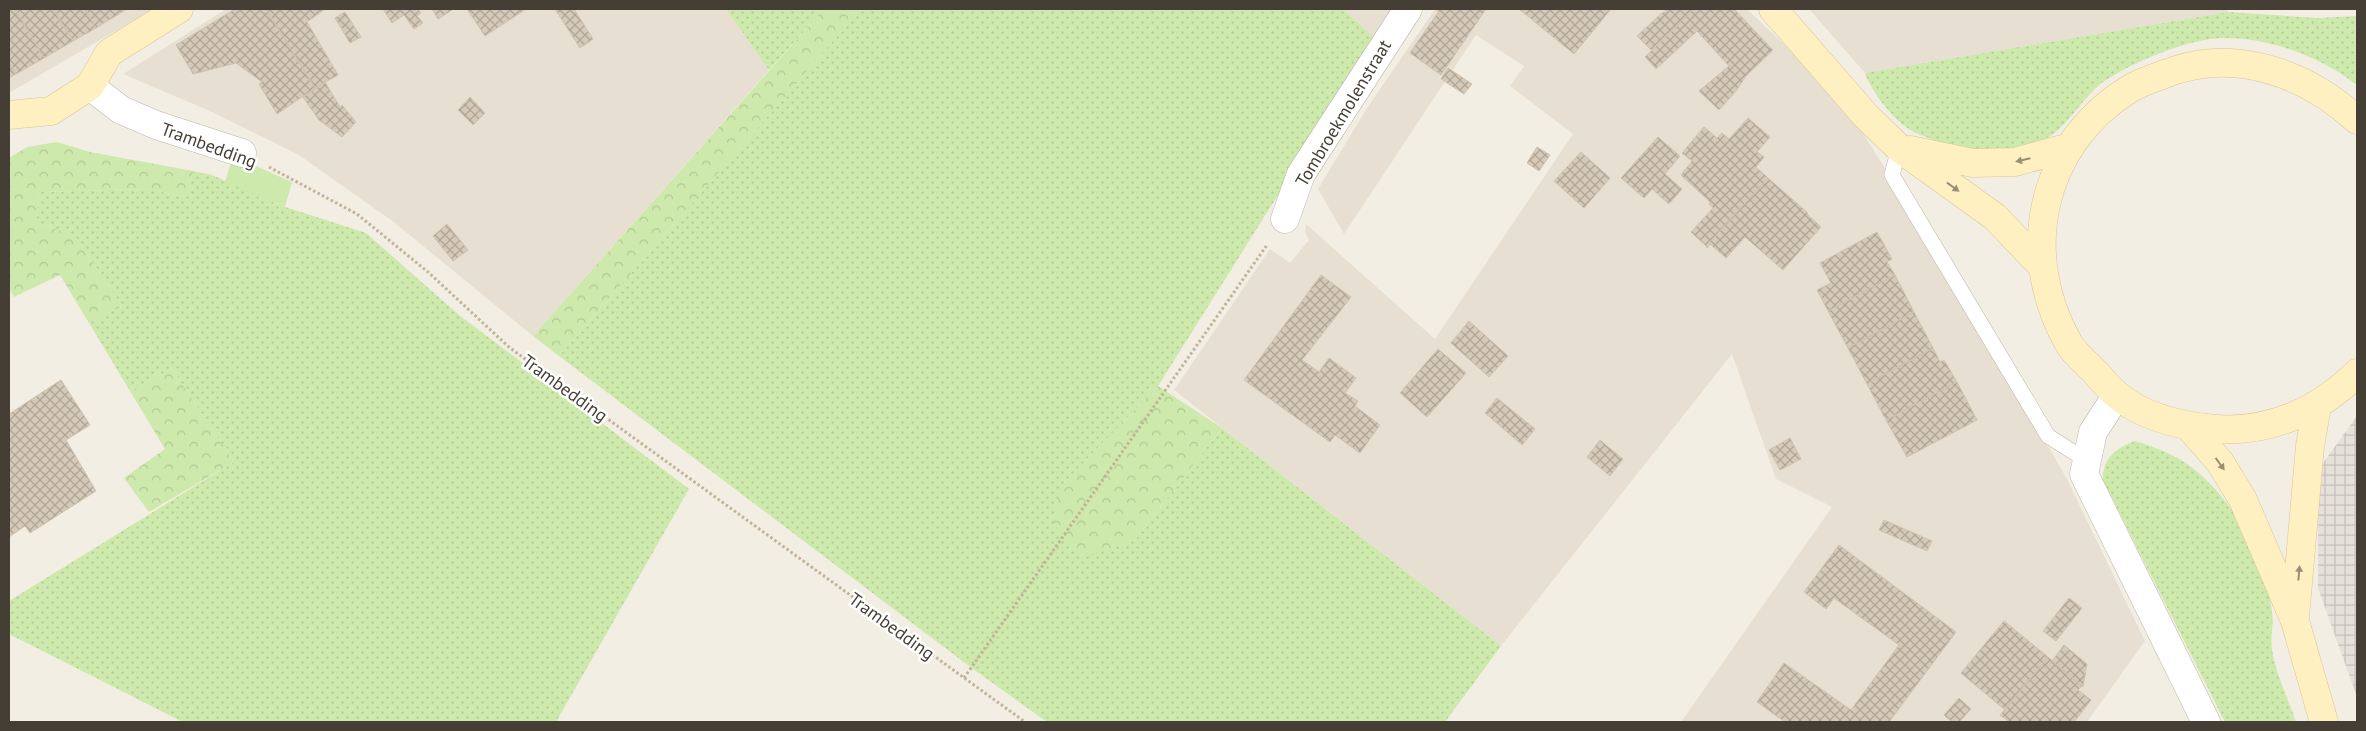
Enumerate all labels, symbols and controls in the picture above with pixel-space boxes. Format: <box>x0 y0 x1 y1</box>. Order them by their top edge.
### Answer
street label: Tombroekmolenstraat <box>1290 35 1396 191</box>
street label: Trambedding <box>158 117 260 173</box>
one-way arrow <box>2015 156 2030 164</box>
one-way arrow <box>1946 181 1959 192</box>
street label: Trambedding <box>518 349 612 427</box>
one-way arrow <box>2215 457 2225 471</box>
one-way arrow <box>2295 564 2303 580</box>
street label: Trambedding <box>845 587 939 665</box>

